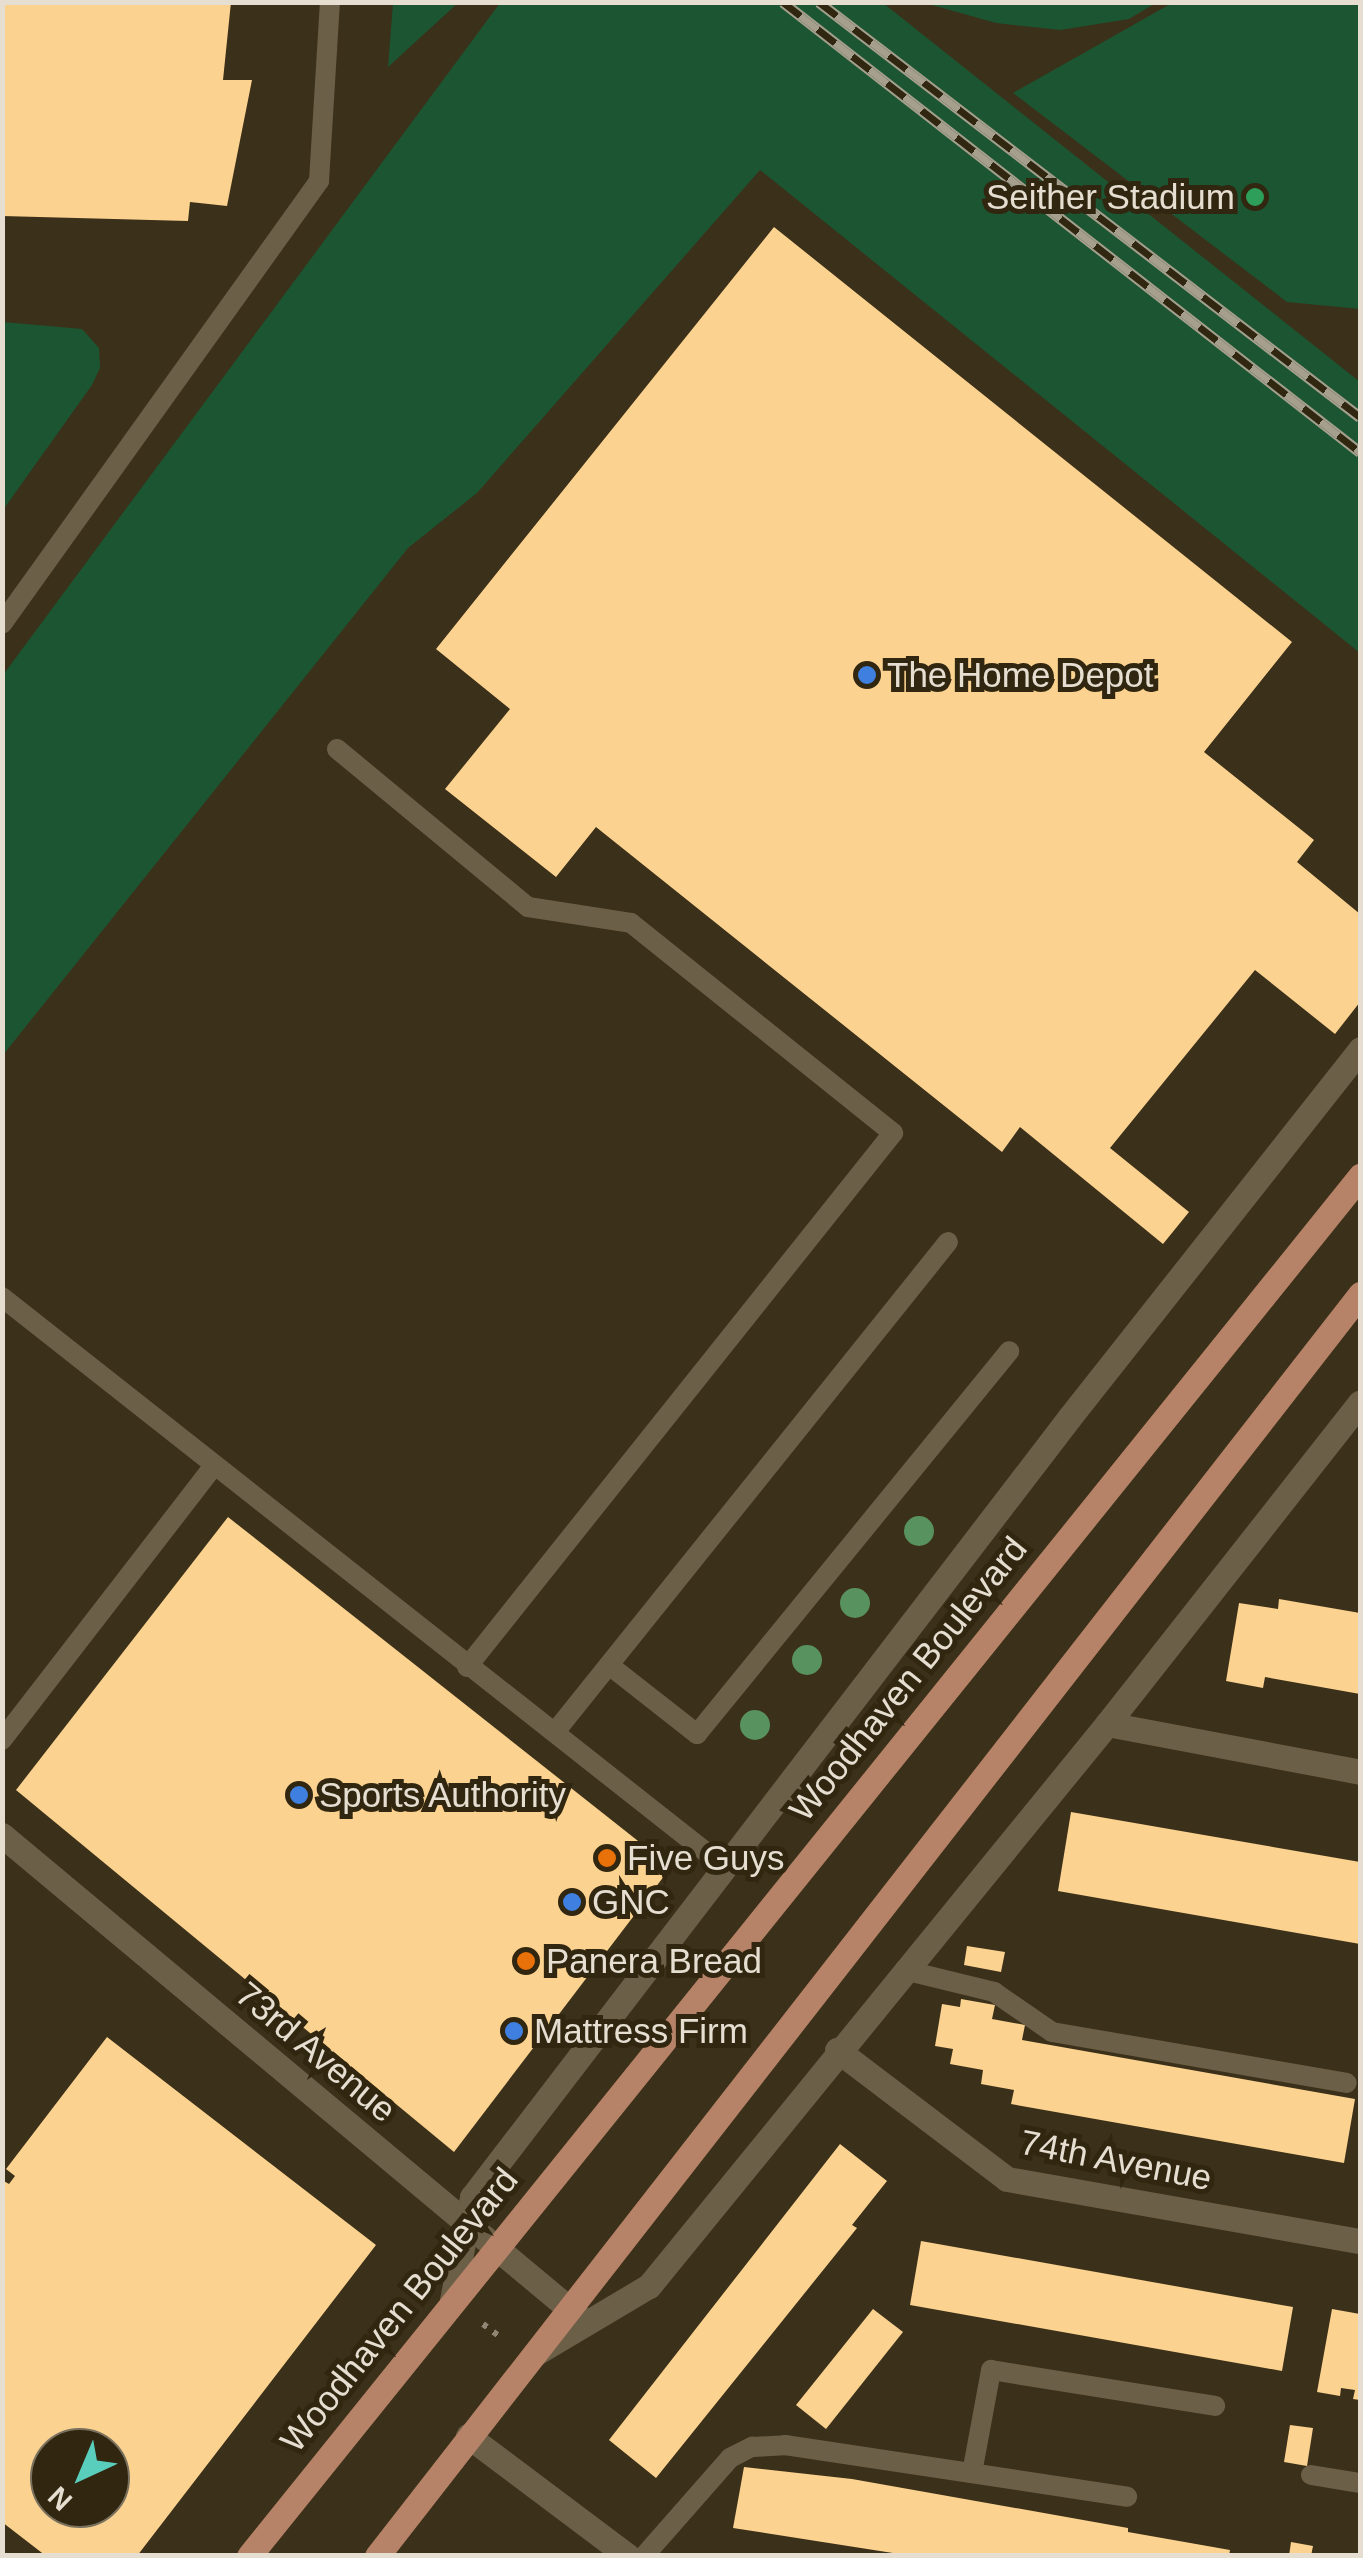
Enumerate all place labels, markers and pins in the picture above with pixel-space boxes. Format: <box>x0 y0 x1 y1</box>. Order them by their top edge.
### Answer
place label: Seither Stadium <box>986 176 1235 218</box>
marker: Seither Stadium <box>1244 186 1266 208</box>
place label: The Home Depot <box>887 654 1154 696</box>
marker: The Home Depot <box>856 664 878 686</box>
place label: Sports Authority <box>319 1774 568 1816</box>
marker: Sports Authority <box>288 1784 310 1806</box>
place label: Five Guys <box>627 1837 785 1879</box>
marker: Five Guys <box>596 1847 618 1869</box>
place label: GNC <box>592 1881 670 1923</box>
marker: GNC <box>561 1891 583 1913</box>
place label: Panera Bread <box>546 1940 762 1982</box>
marker: Panera Bread <box>515 1950 537 1972</box>
place label: Mattress Firm <box>534 2010 748 2052</box>
marker: Mattress Firm <box>503 2020 525 2042</box>

